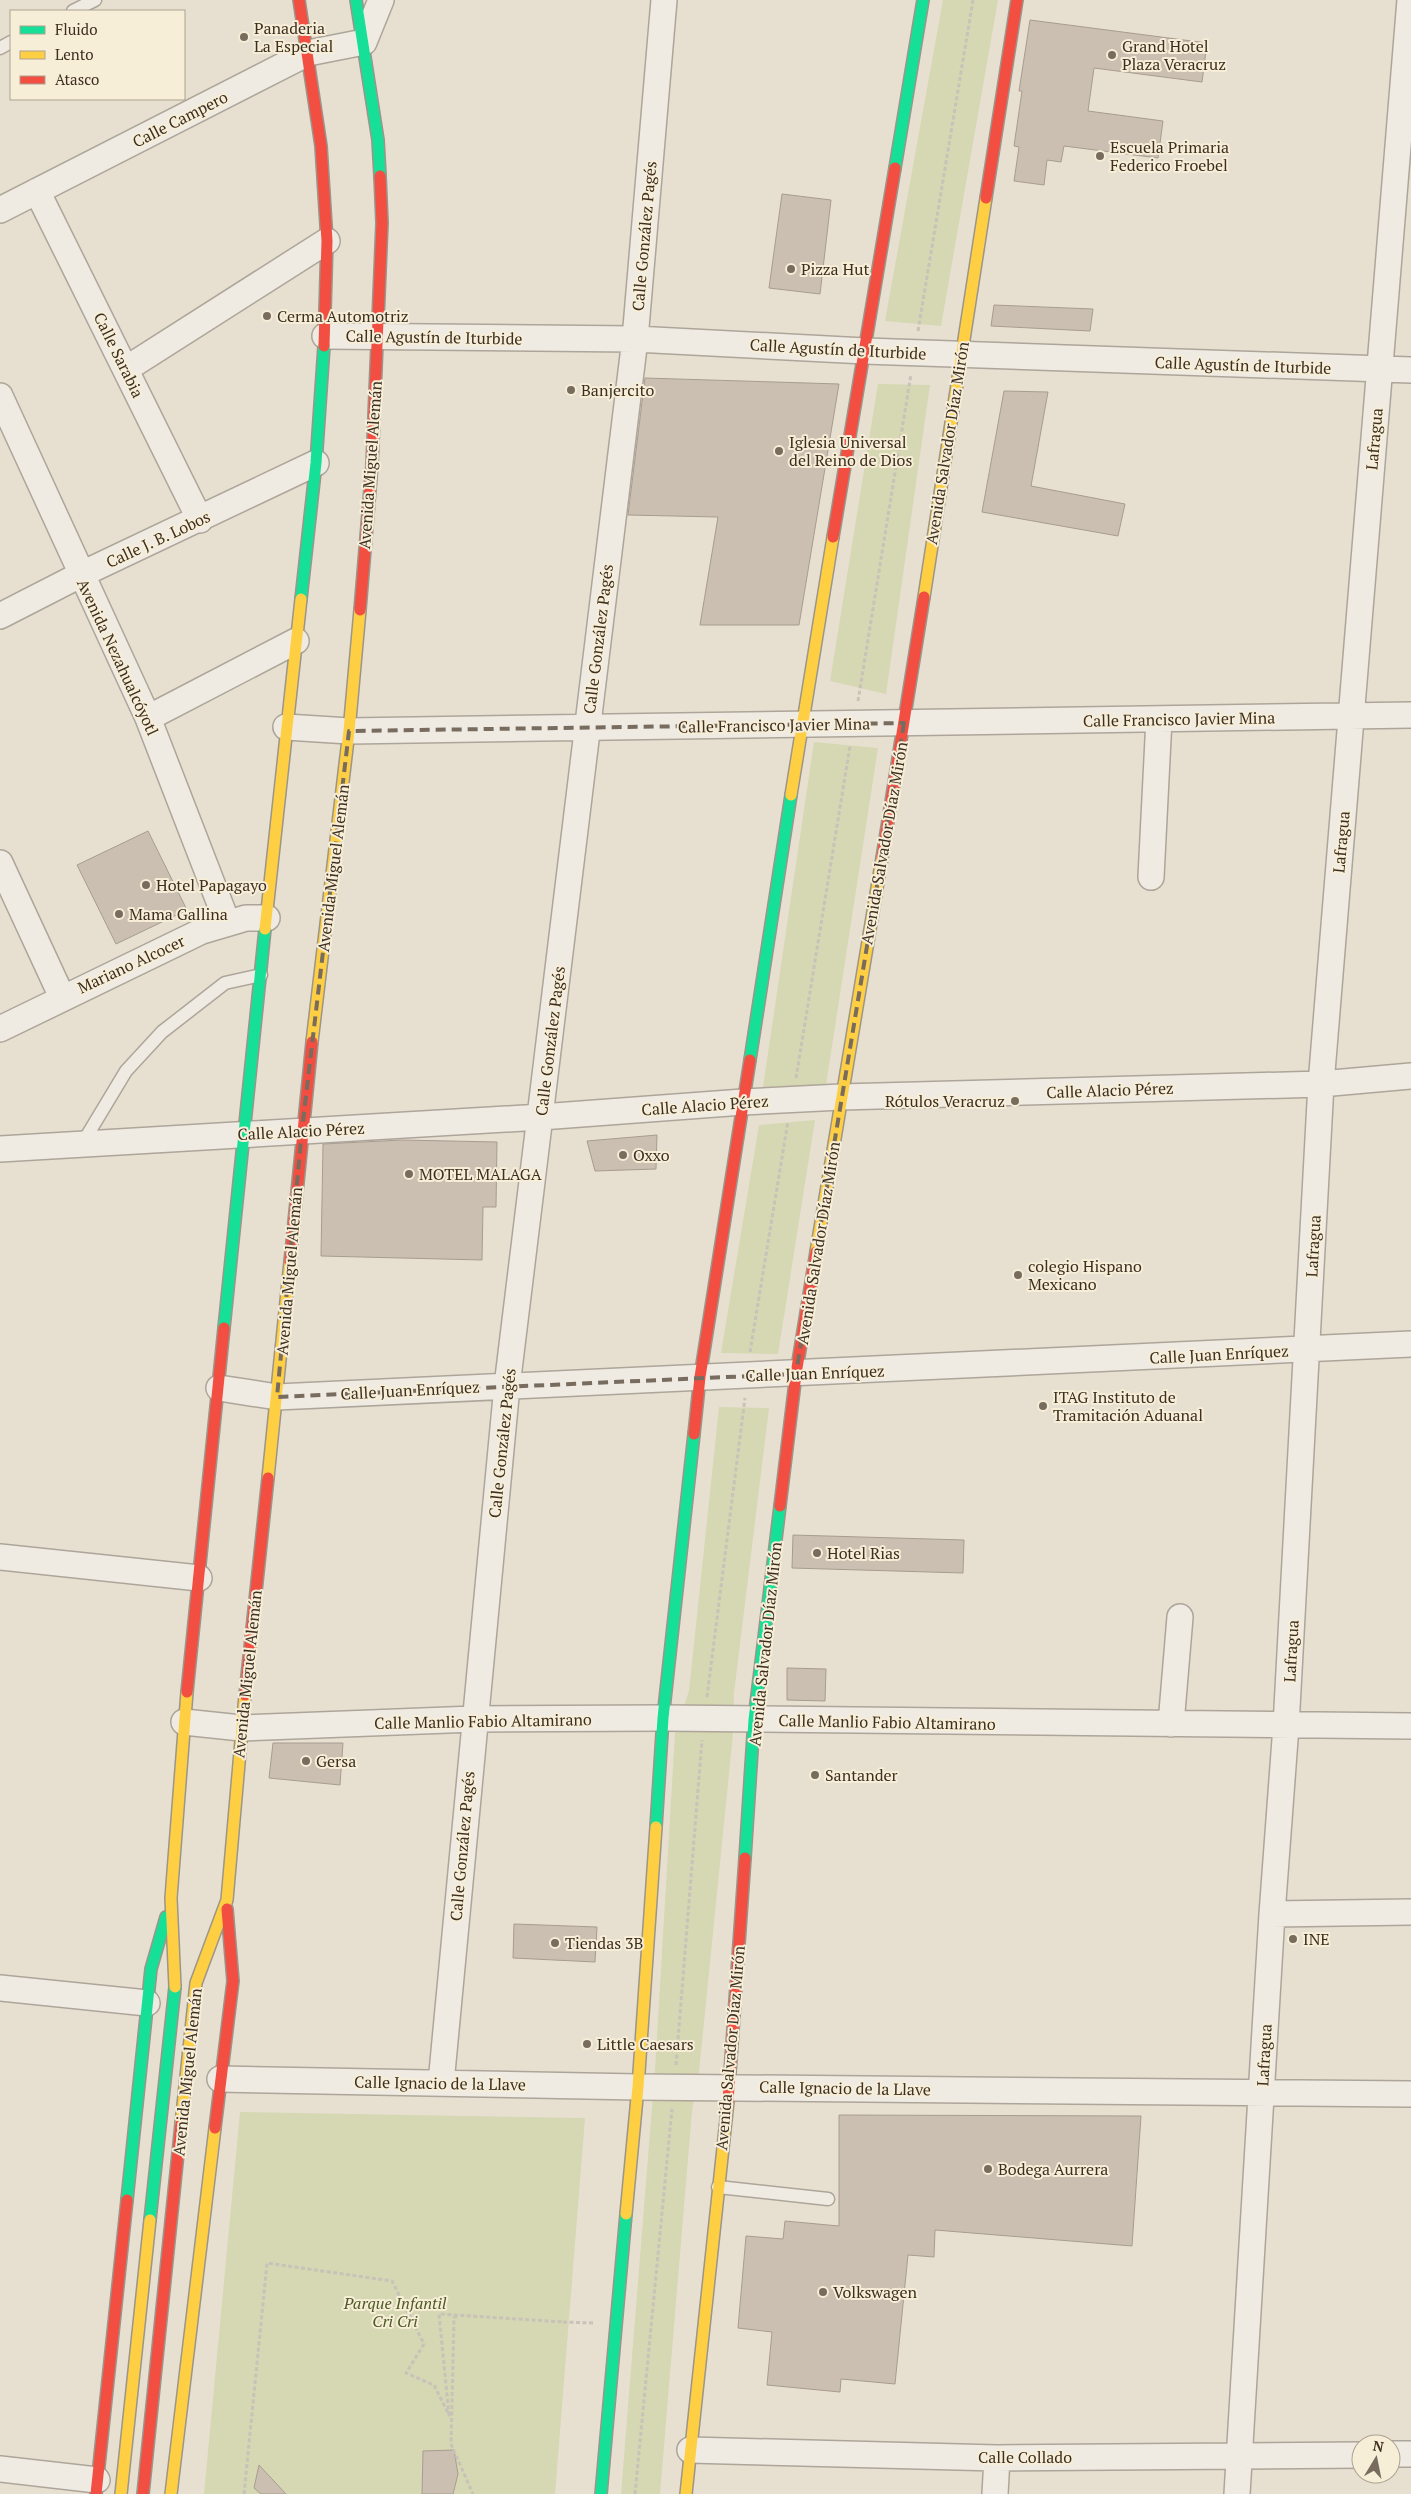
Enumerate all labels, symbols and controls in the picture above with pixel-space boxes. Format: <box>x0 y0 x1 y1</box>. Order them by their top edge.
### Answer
legend <box>10 10 185 100</box>
place label: Panaderia La Especial <box>254 17 333 57</box>
text: Fluido <box>55 19 97 39</box>
marker: Panaderia La Especial <box>238 31 250 43</box>
place label: Grand Hotel Plaza Veracruz <box>1122 35 1226 75</box>
text: Lento <box>55 44 94 64</box>
marker: Grand Hotel Plaza Veracruz <box>1106 49 1118 61</box>
text: Atasco <box>55 69 99 89</box>
street label: Calle Campero <box>129 85 232 152</box>
place label: Escuela Primaria Federico Froebel <box>1110 136 1229 176</box>
marker: Escuela Primaria Federico Froebel <box>1094 150 1106 162</box>
street label: Calle González Pagés <box>626 160 662 312</box>
place label: Pizza Hut <box>801 258 869 280</box>
marker: Pizza Hut <box>785 263 797 275</box>
place label: Cerma Automotriz <box>277 305 409 327</box>
street label: Calle Sarabia <box>89 309 149 401</box>
marker: Cerma Automotriz <box>261 310 273 322</box>
street label: Calle Agustín de Iturbide <box>345 324 523 350</box>
street label: Calle Agustín de Iturbide <box>749 333 927 365</box>
street label: Avenida Salvador Díaz Mirón <box>920 339 974 546</box>
street label: Calle Agustín de Iturbide <box>1154 351 1332 379</box>
place label: Banjercito <box>581 379 654 401</box>
street label: Avenida Miguel Alemán <box>353 380 387 550</box>
marker: Banjercito <box>565 384 577 396</box>
street label: Lafragua <box>1360 407 1388 471</box>
place label: Iglesia Universal del Reino de Dios <box>789 431 912 471</box>
marker: Iglesia Universal del Reino de Dios <box>773 445 785 457</box>
street label: Calle J. B. Lobos <box>102 505 214 573</box>
street label: Calle González Pagés <box>578 563 618 715</box>
street label: Avenida Nezahualcóyotl <box>72 575 164 739</box>
street label: Calle Francisco Javier Mina <box>1083 706 1275 732</box>
street label: Calle Francisco Javier Mina <box>678 712 870 738</box>
street label: Avenida Salvador Díaz Mirón <box>855 739 913 946</box>
street label: Avenida Miguel Alemán <box>312 782 354 953</box>
street label: Lafragua <box>1327 810 1355 874</box>
place label: Hotel Papagayo <box>156 874 267 896</box>
marker: Hotel Papagayo <box>140 879 152 891</box>
place label: Mama Gallina <box>129 903 228 925</box>
marker: Mama Gallina <box>113 908 125 920</box>
street label: Mariano Alcocer <box>74 929 189 998</box>
street label: Calle González Pagés <box>530 965 570 1117</box>
street label: Calle Alacio Pérez <box>1046 1077 1174 1103</box>
street label: Calle Alacio Pérez <box>641 1090 769 1120</box>
place label: Rótulos Veracruz <box>885 1090 1005 1112</box>
marker: Rótulos Veracruz <box>1009 1095 1021 1107</box>
street label: Calle Alacio Pérez <box>237 1117 365 1145</box>
street label: Avenida Salvador Díaz Mirón <box>791 1139 845 1346</box>
place label: Oxxo <box>633 1144 670 1166</box>
marker: Oxxo <box>617 1149 629 1161</box>
place label: MOTEL MALAGA <box>419 1163 542 1185</box>
marker: MOTEL MALAGA <box>403 1168 415 1180</box>
street label: Avenida Miguel Alemán <box>271 1186 307 1356</box>
street label: Lafragua <box>1300 1214 1326 1278</box>
place label: colegio Hispano Mexicano <box>1028 1255 1142 1295</box>
marker: colegio Hispano Mexicano <box>1012 1269 1024 1281</box>
street label: Calle Juan Enríquez <box>1149 1339 1289 1369</box>
street label: Calle Juan Enríquez <box>745 1360 885 1386</box>
street label: Calle González Pagés <box>483 1367 521 1519</box>
street label: Calle Juan Enríquez <box>340 1375 480 1405</box>
place label: ITAG Instituto de Tramitación Aduanal <box>1053 1386 1203 1426</box>
marker: ITAG Instituto de Tramitación Aduanal <box>1037 1400 1049 1412</box>
street label: Avenida Salvador Díaz Mirón <box>743 1540 787 1747</box>
place label: Hotel Rias <box>827 1542 900 1564</box>
marker: Hotel Rias <box>811 1547 823 1559</box>
street label: Avenida Miguel Alemán <box>227 1588 267 1759</box>
street label: Lafragua <box>1278 1619 1304 1683</box>
street label: Calle Manlio Fabio Altamirano <box>374 1708 592 1734</box>
street label: Calle Manlio Fabio Altamirano <box>778 1709 996 1735</box>
place label: Gersa <box>316 1750 356 1772</box>
marker: Gersa <box>300 1755 312 1767</box>
place label: Santander <box>825 1764 899 1786</box>
marker: Santander <box>809 1769 821 1781</box>
street label: Calle González Pagés <box>444 1770 480 1922</box>
place label: INE <box>1303 1928 1330 1950</box>
place label: Tiendas 3B <box>565 1932 643 1954</box>
marker: INE <box>1287 1933 1299 1945</box>
marker: Tiendas 3B <box>549 1937 561 1949</box>
street label: Avenida Salvador Díaz Mirón <box>710 1944 750 2151</box>
street label: Avenida Miguel Alemán <box>167 1986 207 2157</box>
street label: Lafragua <box>1251 2023 1277 2087</box>
place label: Little Caesars <box>597 2033 694 2055</box>
marker: Little Caesars <box>581 2038 593 2050</box>
street label: Calle Ignacio de la Llave <box>354 2071 526 2095</box>
street label: Calle Ignacio de la Llave <box>759 2076 931 2100</box>
place label: Bodega Aurrera <box>998 2158 1108 2180</box>
marker: Bodega Aurrera <box>982 2163 994 2175</box>
place label: Volkswagen <box>833 2281 918 2303</box>
marker: Volkswagen <box>817 2286 829 2298</box>
park label: Parque Infantil Cri Cri <box>343 2292 447 2332</box>
north arrow <box>1351 2434 1401 2484</box>
text: N <box>1371 2435 1386 2456</box>
street label: Calle Collado <box>978 2446 1072 2468</box>

